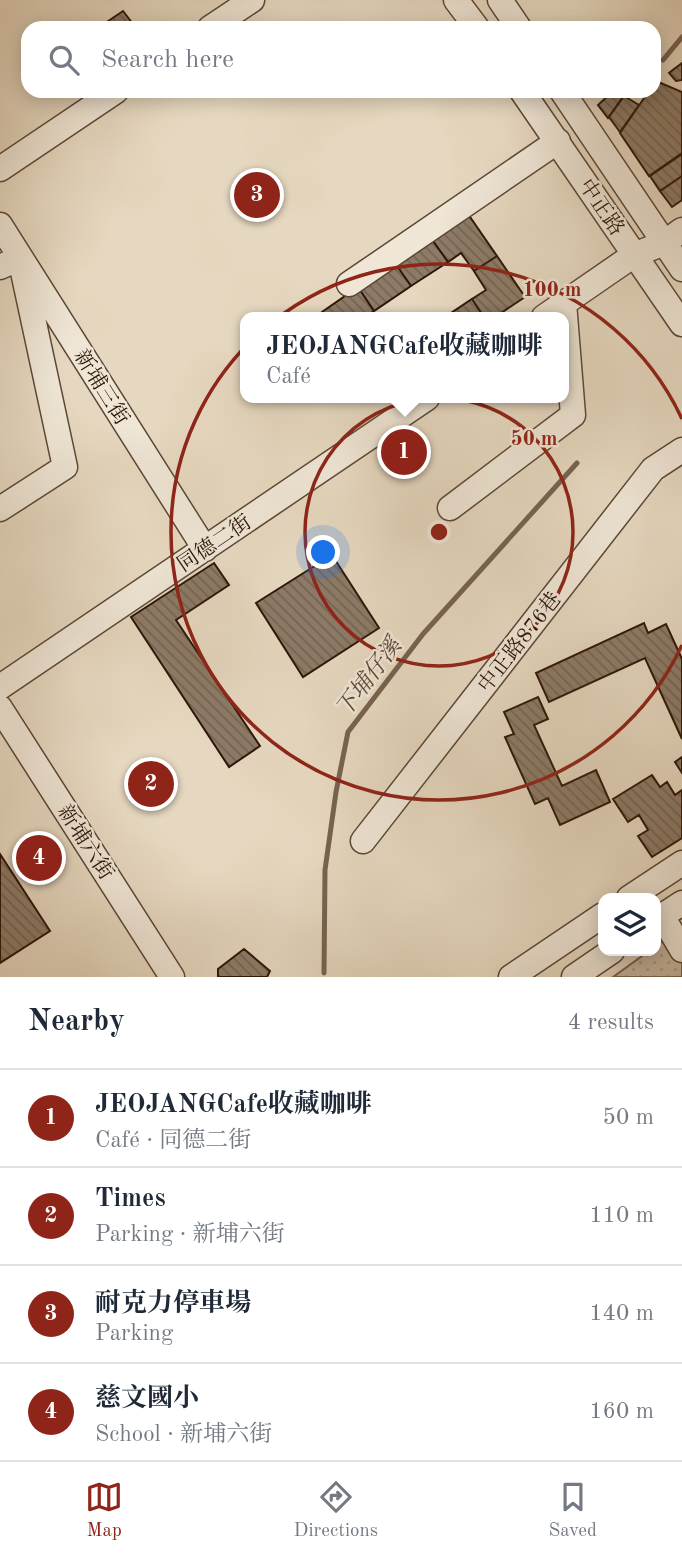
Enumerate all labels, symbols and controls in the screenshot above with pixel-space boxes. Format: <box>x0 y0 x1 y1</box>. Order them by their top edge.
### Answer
search box <box>21 21 661 98</box>
icon: search <box>45 41 83 79</box>
text: Search here <box>101 47 234 73</box>
pin: 3 <box>234 169 280 221</box>
street label: 中正路 <box>574 175 629 240</box>
text: 100 m <box>522 280 582 301</box>
popup <box>240 312 569 403</box>
text: JEOJANGCafe收藏咖啡 <box>266 334 543 360</box>
street label: 新埔三街 <box>70 346 134 429</box>
text: Café <box>266 365 311 388</box>
pin: 1 <box>381 426 427 478</box>
text: 50 m <box>510 429 558 450</box>
street label: 同德二街 <box>173 510 256 576</box>
centre of rings <box>427 520 451 544</box>
your location <box>306 535 340 569</box>
street label: 中正路876巷 <box>473 588 566 697</box>
water label: 下埔仔溪 <box>331 631 408 722</box>
pin: 2 <box>128 758 174 810</box>
street label: 新埔六街 <box>53 801 118 884</box>
pin: 4 <box>16 832 62 884</box>
map controls <box>598 893 661 956</box>
button: layers <box>598 893 661 956</box>
text: Nearby <box>28 1007 125 1037</box>
text: 4 results <box>568 1011 654 1034</box>
text: JEOJANGCafe收藏咖啡 <box>95 1092 372 1118</box>
text: 1 <box>44 1106 58 1129</box>
text: 50 m <box>603 1106 654 1129</box>
text: Café · 同德二街 <box>95 1129 251 1152</box>
text: Times <box>95 1186 166 1212</box>
text: 2 <box>44 1204 58 1227</box>
text: 110 m <box>589 1204 654 1227</box>
text: Parking · 新埔六街 <box>95 1223 285 1246</box>
text: 耐克力停車場 <box>95 1291 251 1317</box>
text: 3 <box>44 1302 58 1325</box>
text: 140 m <box>589 1302 654 1325</box>
text: Parking <box>95 1322 173 1345</box>
text: 慈文國小 <box>95 1386 199 1412</box>
text: 4 <box>44 1400 58 1423</box>
text: 160 m <box>589 1400 654 1423</box>
text: School · 新埔六街 <box>95 1423 272 1446</box>
tab: Map <box>85 1478 123 1543</box>
tab: Directions <box>294 1478 378 1543</box>
tab: Saved <box>548 1478 597 1543</box>

